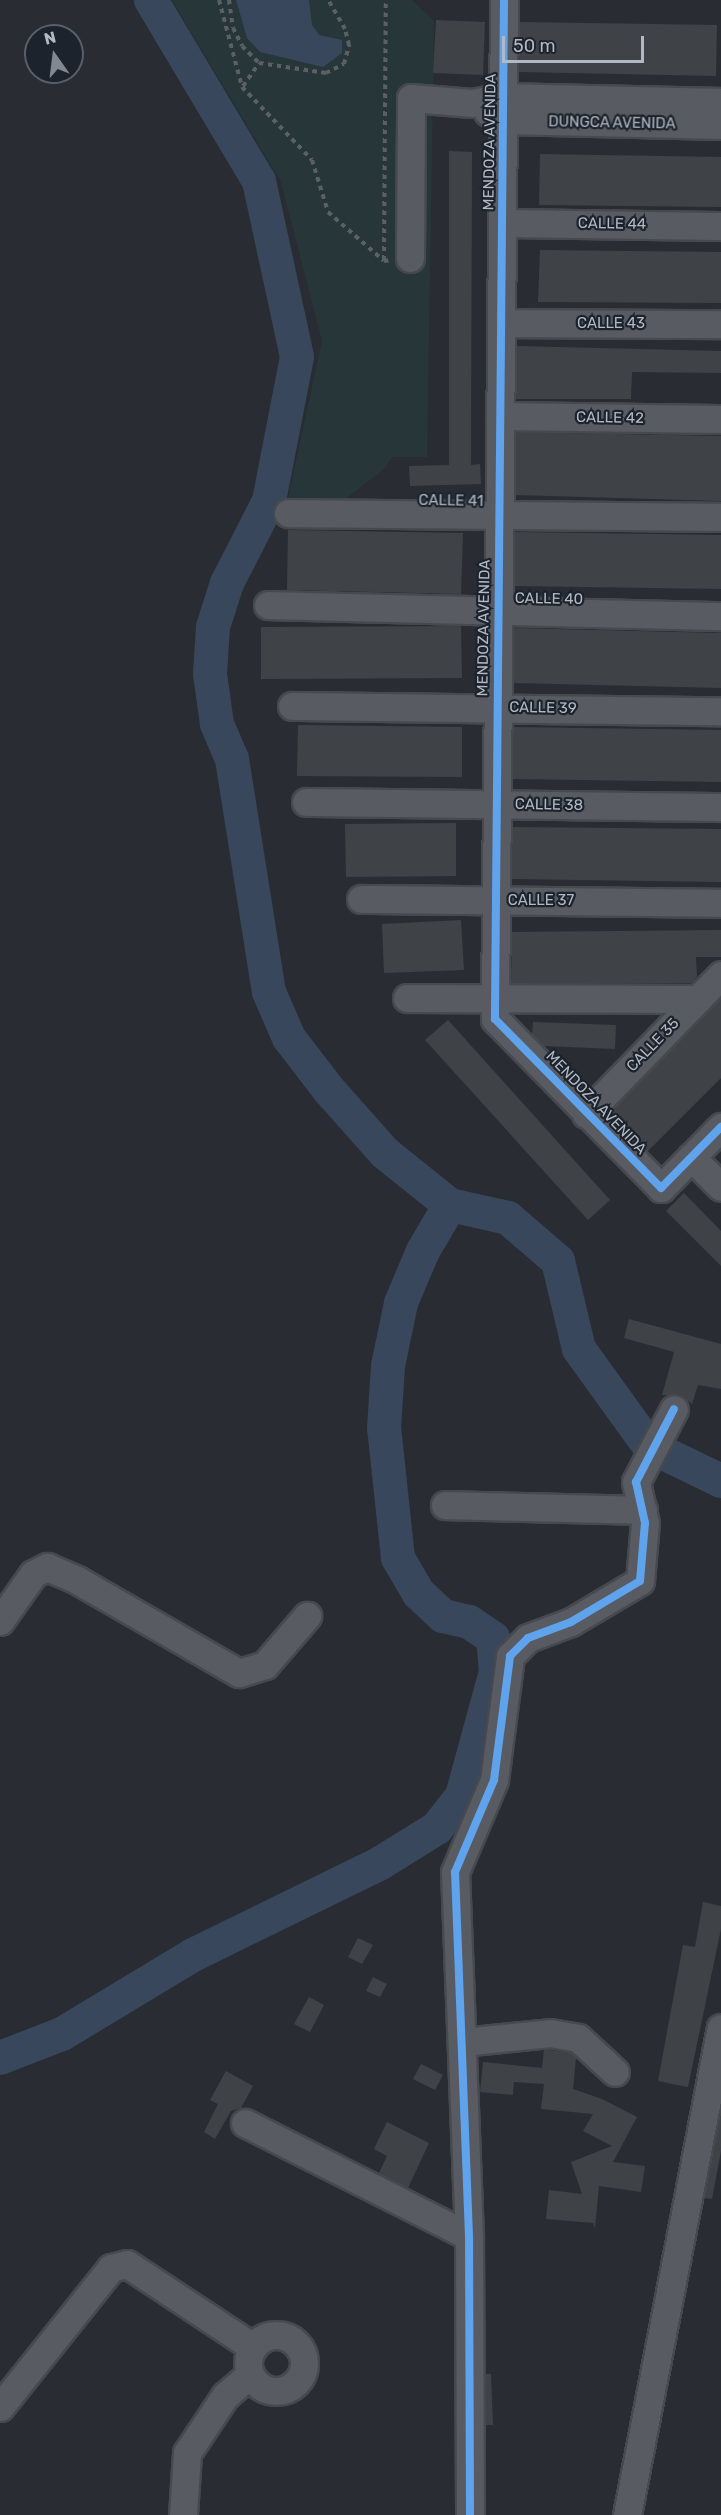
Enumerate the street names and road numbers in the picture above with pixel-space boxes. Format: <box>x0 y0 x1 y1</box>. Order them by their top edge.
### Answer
street label: MENDOZA AVENIDA <box>480 73 500 211</box>
street label: DUNGCA AVENIDA <box>548 113 676 133</box>
street label: CALLE 44 <box>578 214 646 234</box>
street label: CALLE 43 <box>577 315 645 333</box>
street label: CALLE 42 <box>576 408 644 428</box>
street label: CALLE 41 <box>418 491 484 511</box>
street label: MENDOZA AVENIDA <box>474 559 494 697</box>
street label: CALLE 40 <box>515 589 583 609</box>
street label: CALLE 39 <box>509 698 577 718</box>
street label: CALLE 38 <box>515 795 583 815</box>
street label: CALLE 37 <box>508 892 574 910</box>
street label: CALLE 35 <box>623 1014 683 1076</box>
street label: MENDOZA AVENIDA <box>542 1047 650 1159</box>

